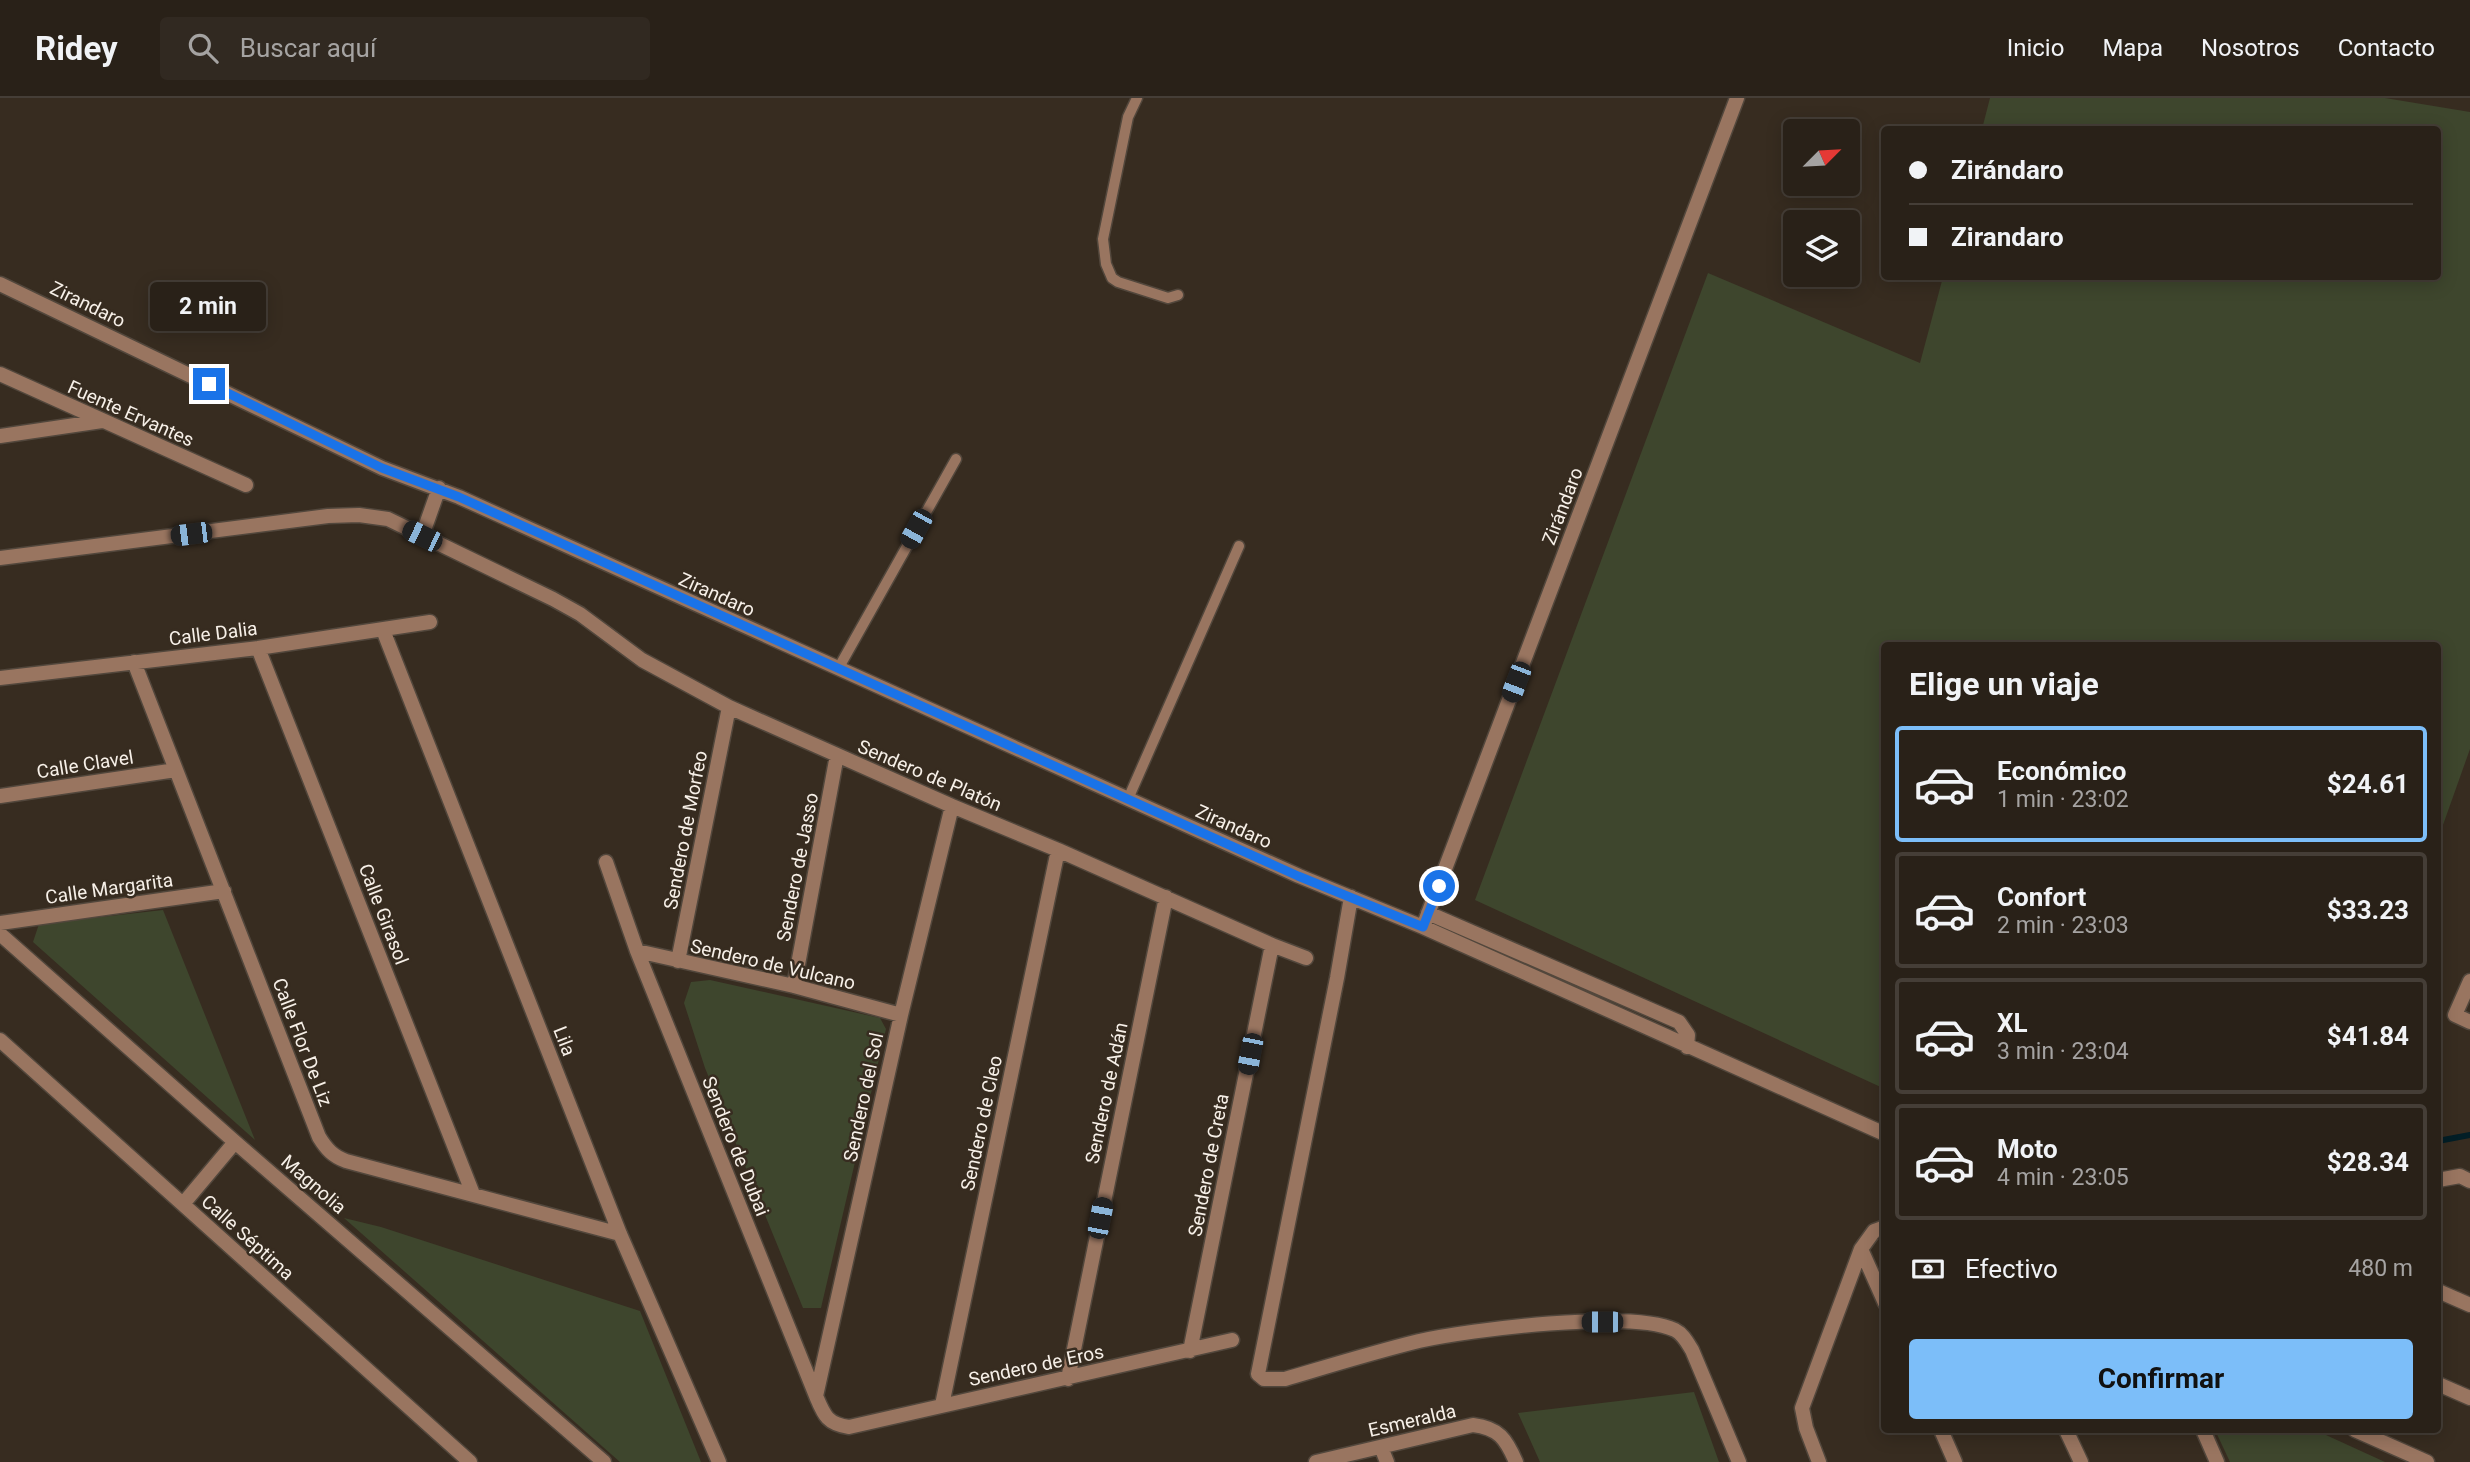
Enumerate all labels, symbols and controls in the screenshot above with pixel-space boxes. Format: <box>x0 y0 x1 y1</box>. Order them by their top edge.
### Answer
search box <box>160 17 650 80</box>
text: Ridey <box>35 29 118 68</box>
icon: search <box>184 29 222 67</box>
text: Buscar aquí <box>240 33 376 63</box>
text: Inicio <box>2007 34 2064 62</box>
text: Mapa <box>2102 34 2163 62</box>
text: Nosotros <box>2201 34 2300 62</box>
text: Contacto <box>2338 34 2435 62</box>
north arrow <box>1783 119 1860 196</box>
map controls <box>1783 119 1860 287</box>
text: Zirándaro <box>1951 155 2064 185</box>
button: layers <box>1783 210 1860 287</box>
text: Zirandaro <box>1951 222 2064 252</box>
street label: Zirandaro <box>46 276 129 333</box>
callout: 2 min <box>151 282 267 331</box>
text: 2 min <box>179 293 237 320</box>
route end <box>193 368 225 400</box>
street label: Fuente Ervantes <box>64 375 197 452</box>
street label: Zirándaro <box>1537 464 1588 548</box>
car <box>897 506 936 552</box>
car <box>399 517 446 555</box>
car <box>169 521 214 547</box>
street label: Zirandaro <box>675 567 758 621</box>
street label: Calle Dalia <box>167 617 259 650</box>
car <box>1499 659 1534 705</box>
text: Elige un viaje <box>1909 665 2099 703</box>
street label: Sendero de Platón <box>854 735 1005 816</box>
street label: Calle Clavel <box>35 745 135 783</box>
street label: Sendero de Morfeo <box>659 749 712 911</box>
icon: car <box>1913 753 1976 816</box>
text: Económico <box>1997 756 2126 786</box>
text: $24.61 <box>2327 769 2409 799</box>
text: 1 min · 23:02 <box>1997 786 2129 813</box>
street label: Sendero de Jasso <box>772 791 823 944</box>
street label: Zirandaro <box>1192 799 1275 853</box>
street label: Calle Girasol <box>354 861 413 968</box>
street label: Calle Margarita <box>44 868 174 909</box>
route start <box>1423 870 1455 902</box>
icon: car <box>1913 879 1976 942</box>
text: Confort <box>1997 882 2086 912</box>
text: $33.23 <box>2327 895 2409 925</box>
text: 2 min · 23:03 <box>1997 912 2129 939</box>
street label: Sendero de Vulcano <box>688 934 858 995</box>
street label: Calle Flor De Liz <box>268 975 338 1109</box>
icon: car <box>1913 1005 1976 1068</box>
text: XL <box>1997 1008 2028 1038</box>
street label: Sendero de Adán <box>1080 1020 1133 1166</box>
text: $41.84 <box>2327 1021 2409 1051</box>
street label: Lila <box>548 1023 581 1059</box>
street label: Sendero del Sol <box>839 1030 888 1164</box>
car <box>1236 1031 1265 1077</box>
text: 3 min · 23:04 <box>1997 1038 2129 1065</box>
street label: Sendero de Cleo <box>956 1053 1007 1193</box>
street label: Sendero de Dubai <box>697 1073 774 1219</box>
street label: Sendero de Creta <box>1183 1092 1234 1239</box>
icon: car <box>1913 1131 1976 1194</box>
text: Moto <box>1997 1134 2058 1164</box>
text: $28.34 <box>2327 1147 2409 1177</box>
street label: Magnolia <box>277 1150 351 1219</box>
text: 4 min · 23:05 <box>1997 1164 2129 1191</box>
street label: Calle Séptima <box>197 1190 299 1285</box>
car <box>1086 1195 1115 1241</box>
icon: cash <box>1909 1250 1947 1288</box>
text: Efectivo <box>1965 1254 2058 1284</box>
text: 480 m <box>2348 1255 2413 1282</box>
car <box>1582 1312 1624 1333</box>
button: Confirmar <box>1909 1339 2413 1419</box>
street label: Sendero de Eros <box>966 1340 1106 1391</box>
street label: Esmeralda <box>1366 1399 1458 1442</box>

